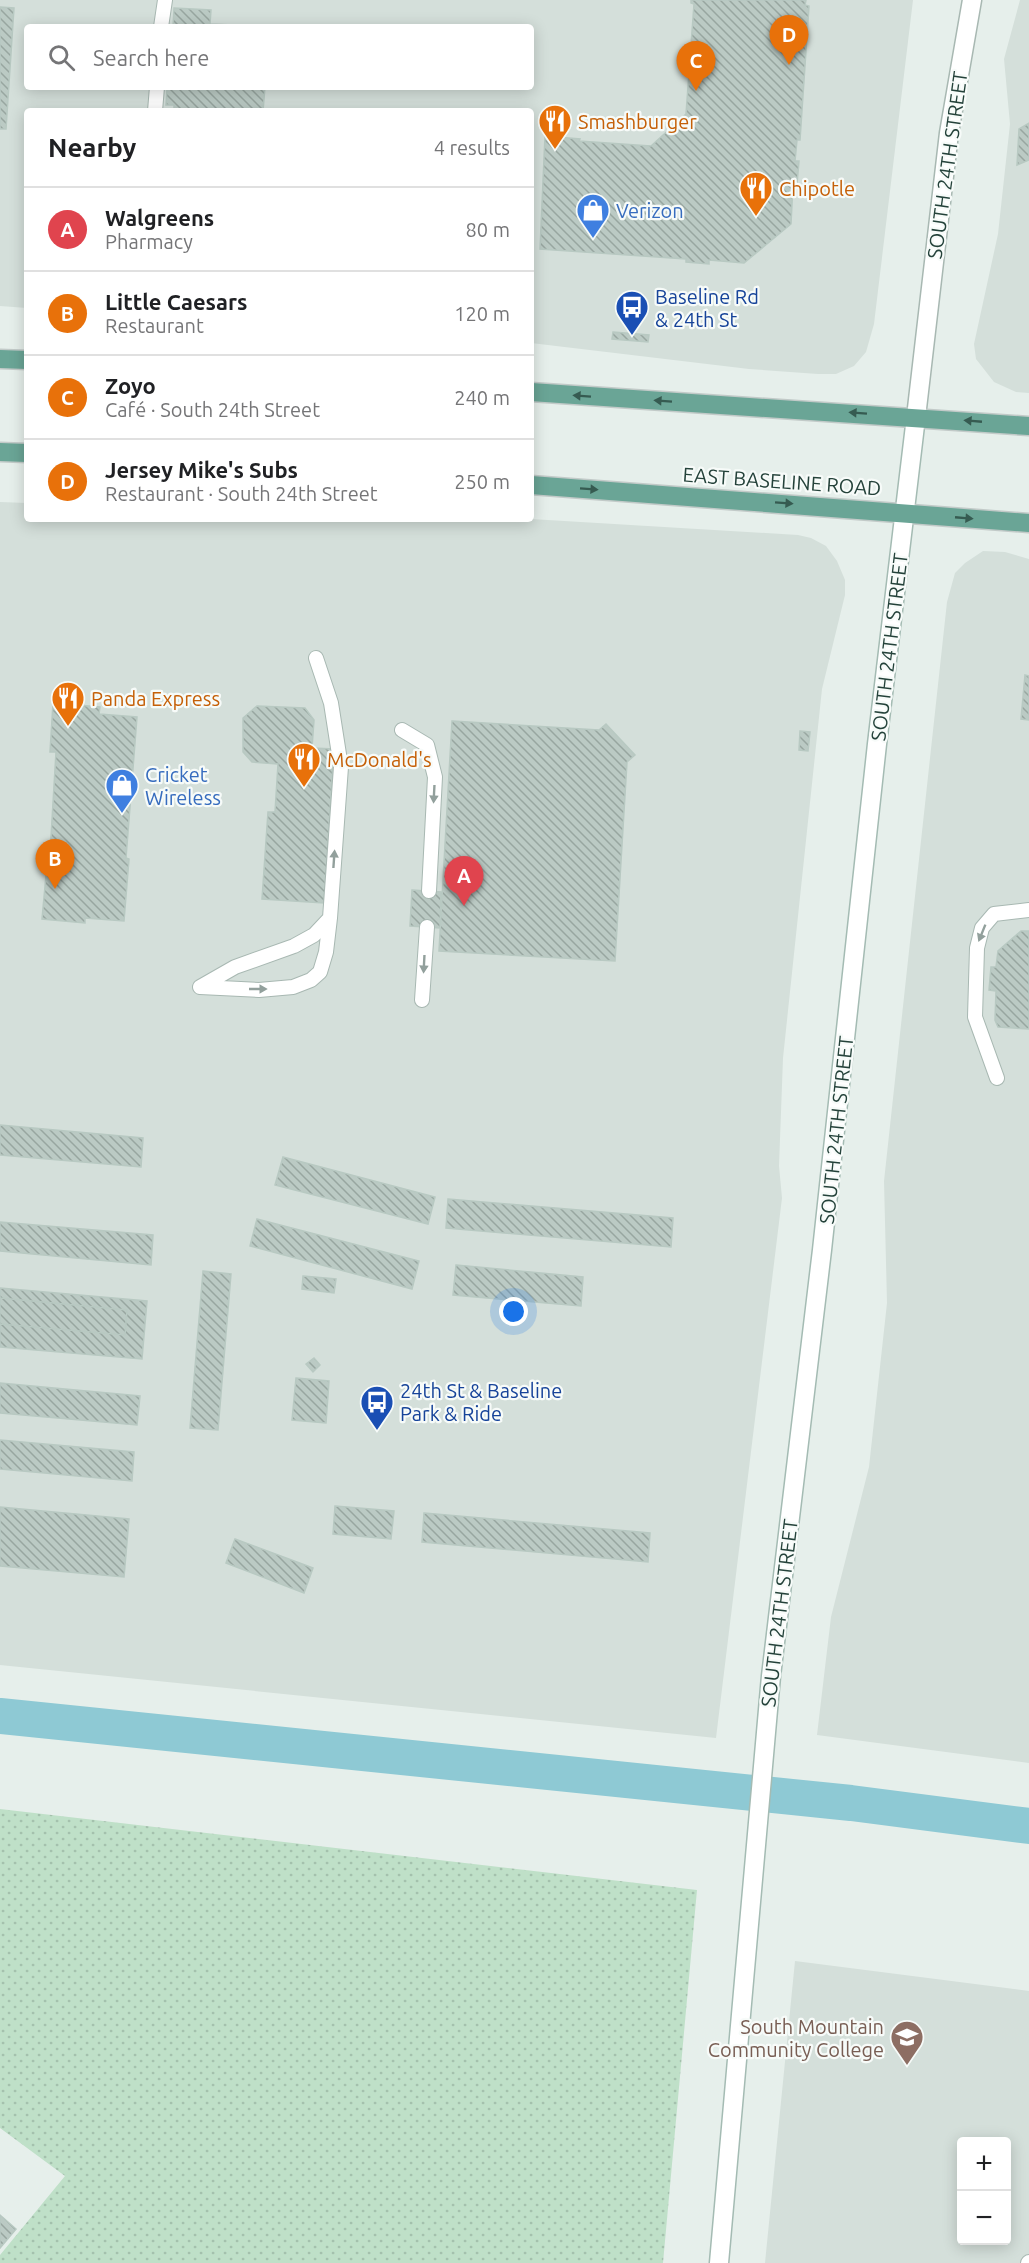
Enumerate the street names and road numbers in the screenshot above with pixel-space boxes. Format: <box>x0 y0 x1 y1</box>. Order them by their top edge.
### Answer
street label: SOUTH 24TH STREET <box>922 70 972 260</box>
street label: EAST BASELINE ROAD <box>682 463 882 499</box>
street label: SOUTH 24TH STREET <box>866 552 912 742</box>
street label: SOUTH 24TH STREET <box>815 1035 857 1225</box>
street label: SOUTH 24TH STREET <box>756 1518 802 1708</box>

